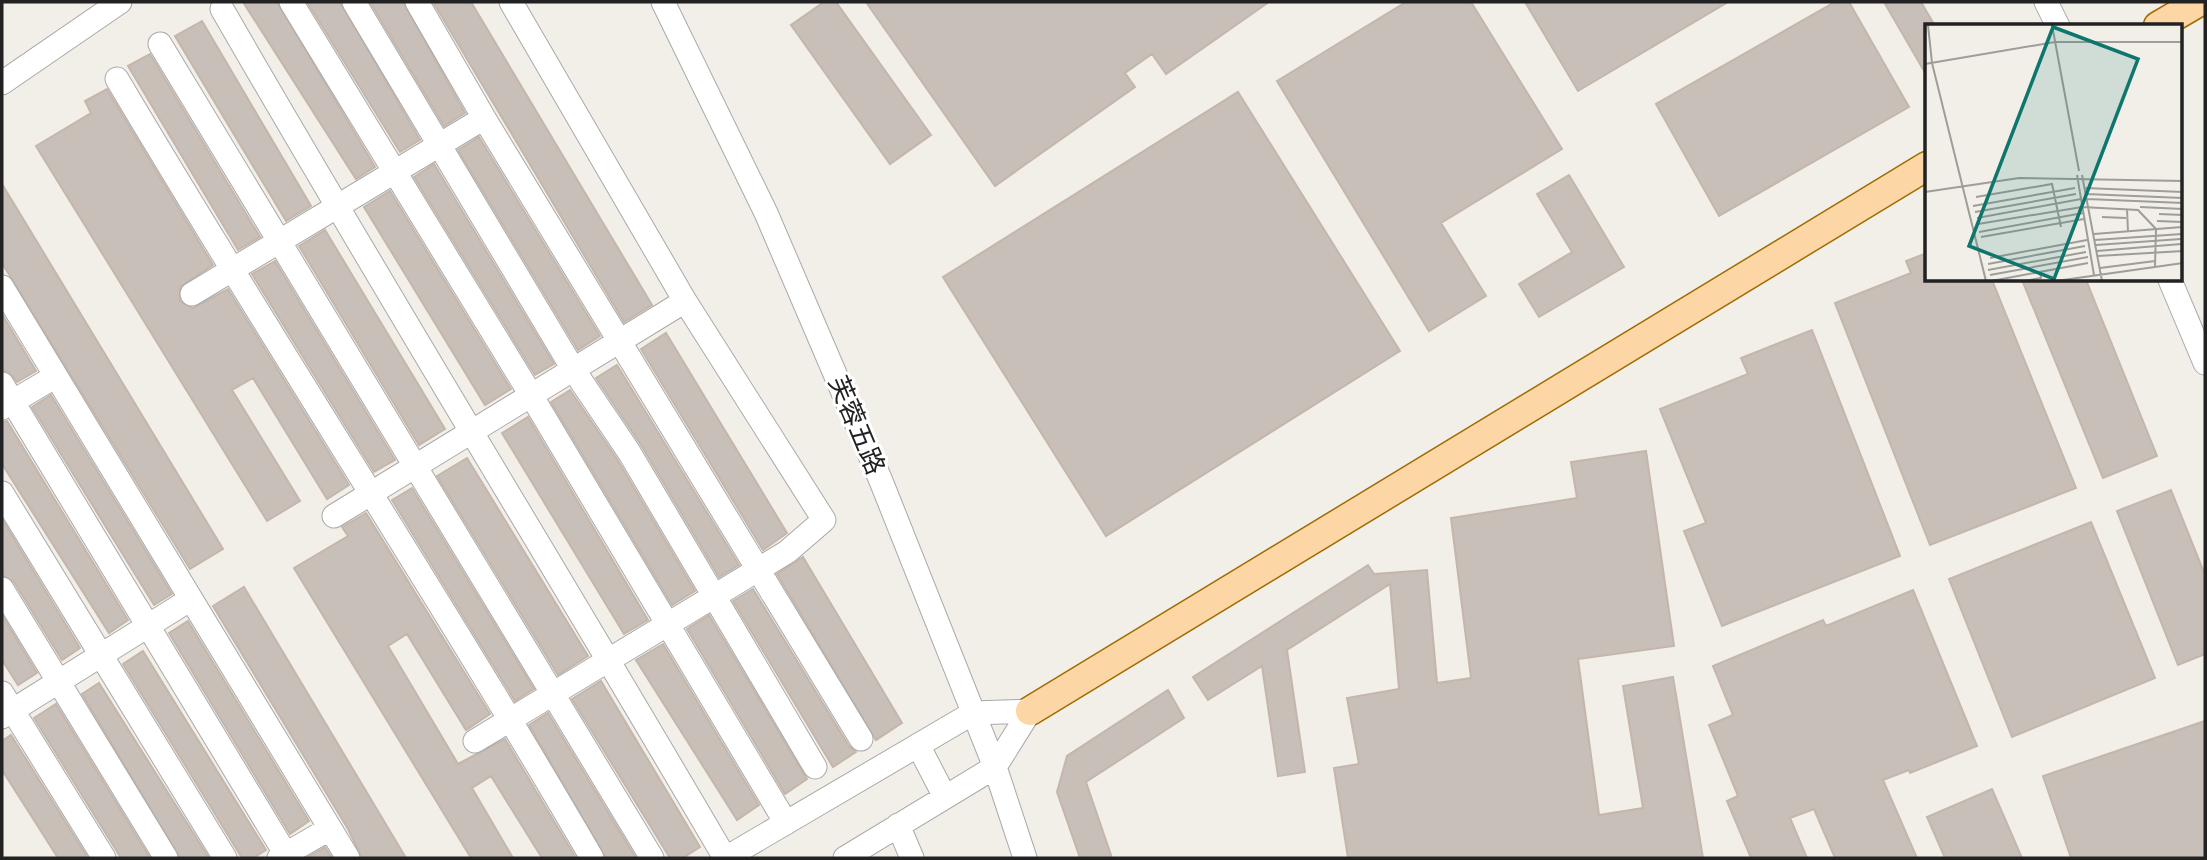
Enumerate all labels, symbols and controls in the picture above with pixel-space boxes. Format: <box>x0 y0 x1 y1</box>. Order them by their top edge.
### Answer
inset map <box>1925 24 2182 282</box>
street label: 芙蓉五路 <box>824 370 893 478</box>

